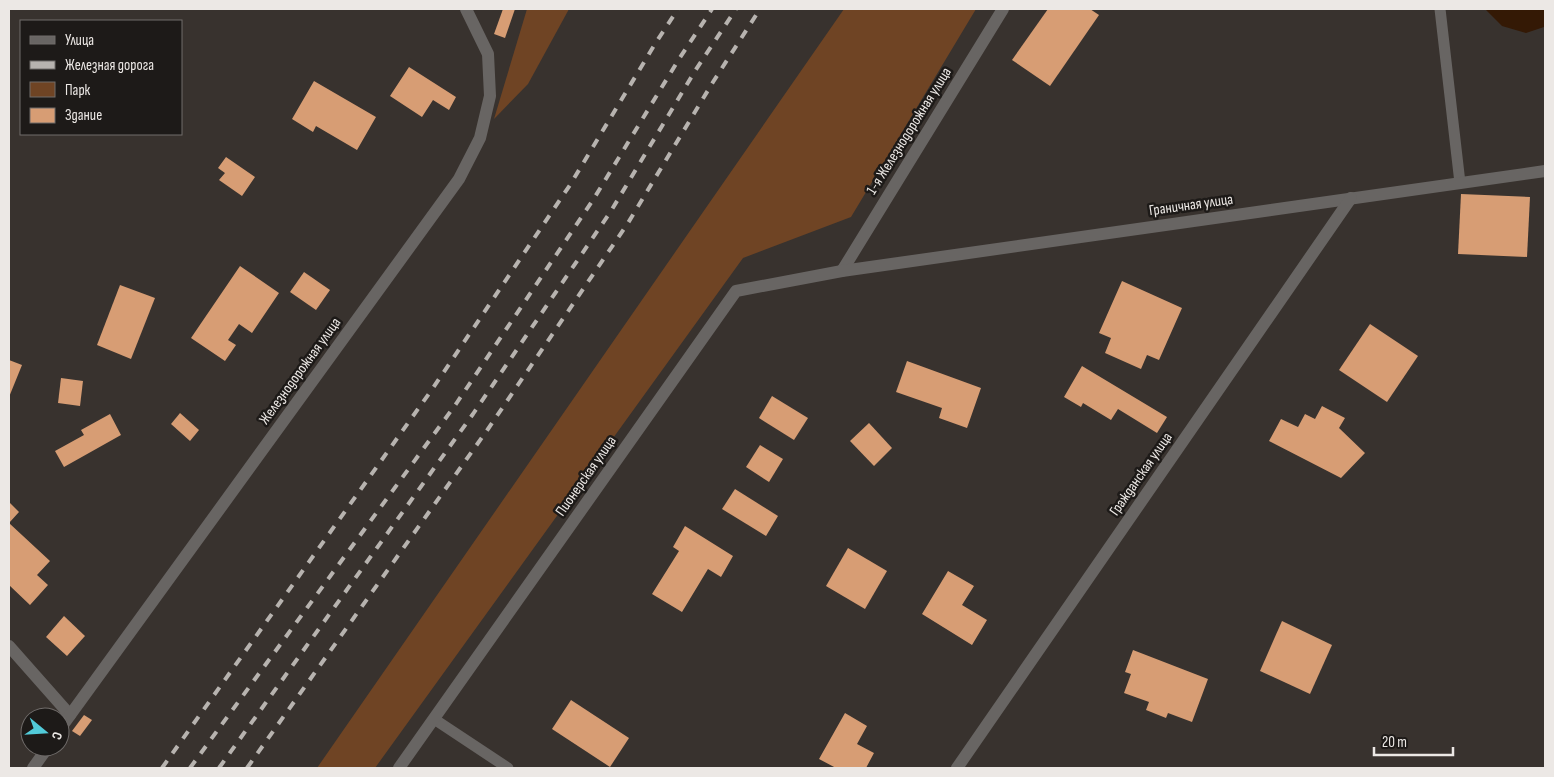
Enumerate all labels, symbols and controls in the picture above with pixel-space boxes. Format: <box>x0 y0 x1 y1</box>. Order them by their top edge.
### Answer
legend <box>20 20 182 135</box>
text: Улица <box>65 31 94 50</box>
text: Железная дорога <box>65 56 154 75</box>
street label: 1-я Железнодорожная улица <box>862 64 956 198</box>
text: Парк <box>65 81 91 100</box>
text: Здание <box>65 106 102 125</box>
street label: Граничная улица <box>1148 190 1234 220</box>
street label: Железнодорожная улица <box>255 314 345 428</box>
street label: Гражданская улица <box>1105 428 1177 519</box>
street label: Пионерская улица <box>551 432 621 520</box>
north arrow <box>20 707 70 757</box>
scale bar <box>1374 724 1453 756</box>
text: С <box>48 730 66 742</box>
text: 20 m <box>1382 733 1407 752</box>

